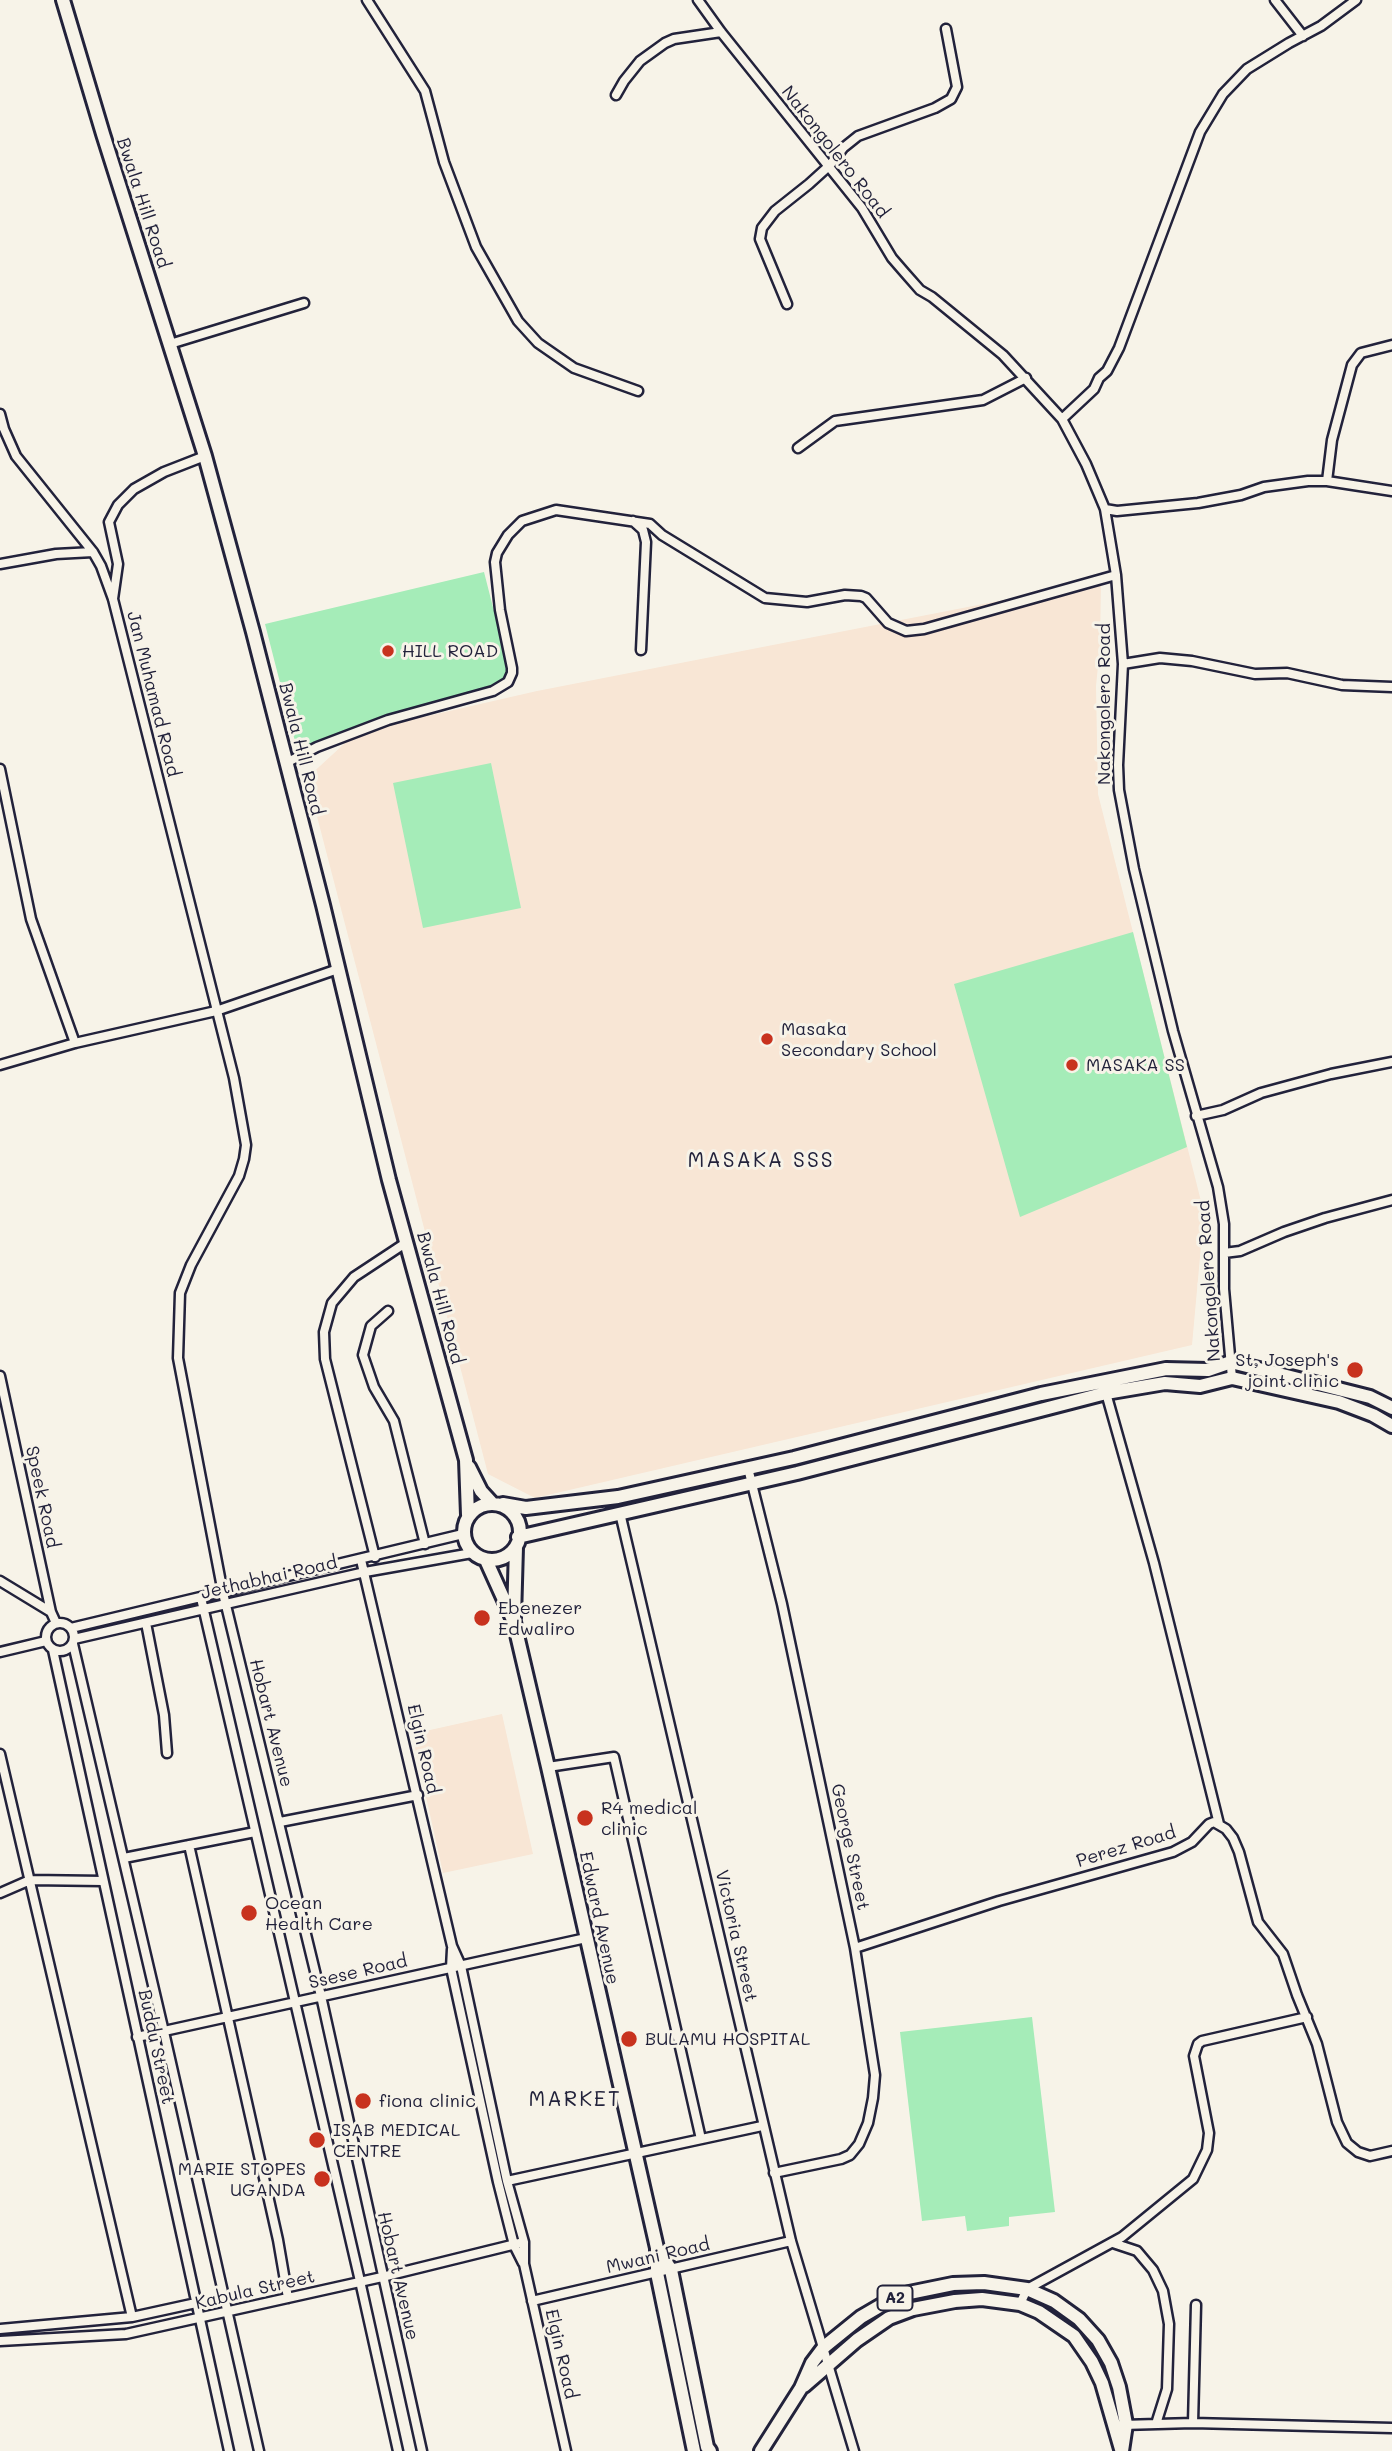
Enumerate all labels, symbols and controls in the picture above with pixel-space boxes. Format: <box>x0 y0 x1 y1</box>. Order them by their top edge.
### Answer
street label: Nakongolero Road <box>777 82 893 222</box>
street label: Bwala Hill Road <box>112 135 174 271</box>
street label: Jan Muhamad Road <box>122 609 184 779</box>
street label: Nakongolero Road <box>1093 623 1115 785</box>
place label: HILL ROAD <box>402 640 498 662</box>
marker: HILL ROAD <box>380 643 396 659</box>
street label: Bwala Hill Road <box>274 680 328 818</box>
place label: Masaka Secondary School <box>781 1018 937 1060</box>
marker: Masaka Secondary School <box>759 1031 775 1047</box>
place label: MASAKA SS <box>1086 1054 1185 1076</box>
marker: MASAKA SS <box>1064 1057 1080 1073</box>
district label: MASAKA SSS <box>689 1148 833 1174</box>
street label: Nakongolero Road <box>1193 1200 1225 1362</box>
street label: Bwala Hill Road <box>412 1230 468 1366</box>
place label: St, Joseph's joint clinic <box>1235 1349 1339 1392</box>
marker: St, Joseph's joint clinic <box>1345 1360 1365 1380</box>
street label: Speek Road <box>21 1444 63 1550</box>
street label: Jethabhai Road <box>199 1552 339 1604</box>
place label: Ebenezer Edwaliro <box>498 1597 582 1640</box>
marker: Ebenezer Edwaliro <box>472 1608 492 1628</box>
street label: Hobart Avenue <box>245 1657 297 1789</box>
street label: Elgin Road <box>402 1702 444 1796</box>
street label: George Street <box>826 1782 874 1912</box>
place label: R4 medical clinic <box>601 1797 698 1840</box>
marker: R4 medical clinic <box>575 1808 595 1828</box>
street label: Perez Road <box>1074 1822 1178 1872</box>
street label: Edward Avenue <box>574 1850 624 1986</box>
street label: Victoria Street <box>710 1868 762 2004</box>
place label: Ocean Health Care <box>265 1892 373 1934</box>
marker: Ocean Health Care <box>239 1903 259 1923</box>
street label: Ssese Road <box>307 1950 409 1994</box>
street label: Buddu Street <box>133 1988 179 2106</box>
place label: BULAMU HOSPITAL <box>645 2028 810 2050</box>
marker: BULAMU HOSPITAL <box>619 2029 639 2049</box>
district label: MARKET <box>529 2087 621 2113</box>
place label: fiona clinic <box>379 2090 476 2112</box>
marker: fiona clinic <box>353 2091 373 2111</box>
place label: ISAB MEDICAL CENTRE <box>333 2119 460 2162</box>
marker: ISAB MEDICAL CENTRE <box>307 2130 327 2150</box>
place label: MARIE STOPES UGANDA <box>178 2158 306 2200</box>
marker: MARIE STOPES UGANDA <box>312 2169 332 2189</box>
street label: Hobart Avenue <box>373 2210 423 2342</box>
street label: Mwani Road <box>604 2234 712 2278</box>
street label: Kabula Street <box>193 2266 317 2314</box>
road number: A2 <box>878 2286 912 2310</box>
street label: Elgin Road <box>540 2307 582 2401</box>

